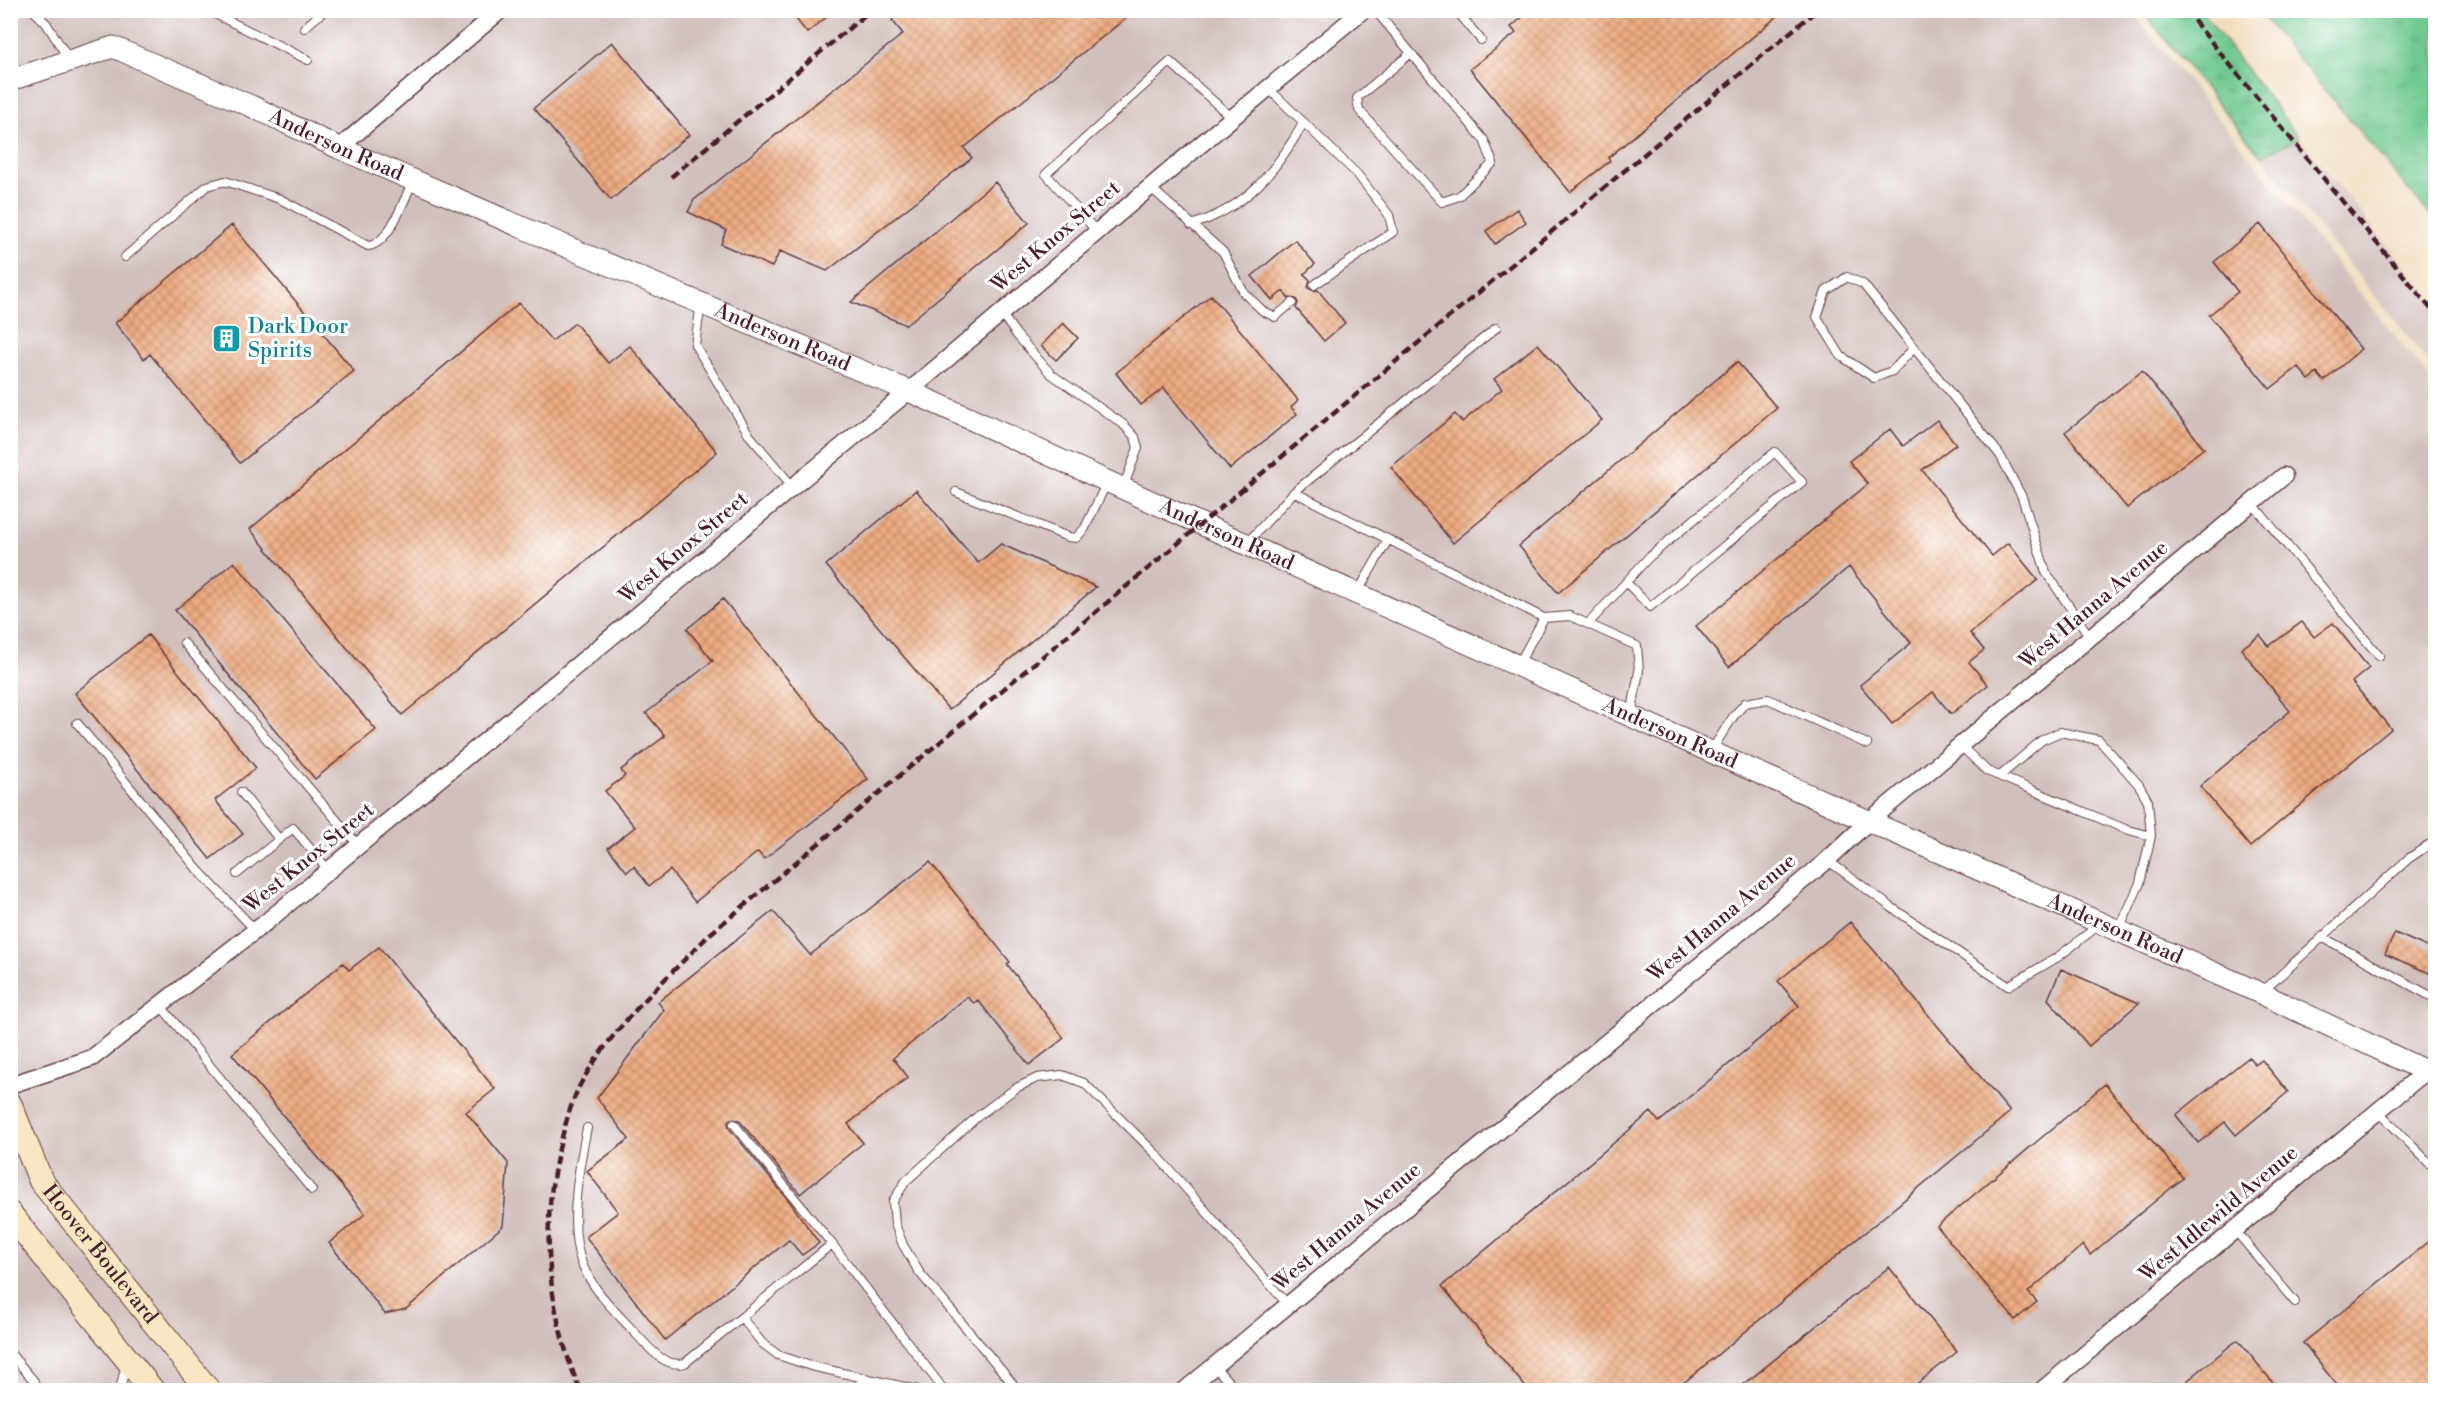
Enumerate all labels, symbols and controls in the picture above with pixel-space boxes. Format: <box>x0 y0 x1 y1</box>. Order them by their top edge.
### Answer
street label: Anderson Road <box>264 103 407 187</box>
street label: West Knox Street <box>985 175 1126 299</box>
street label: Anderson Road <box>710 297 854 378</box>
place label: Dark Door Spirits <box>248 314 348 364</box>
building icon: Dark Door Spirits <box>211 323 243 355</box>
street label: West Knox Street <box>613 486 754 610</box>
street label: Anderson Road <box>1154 493 1298 577</box>
street label: West Hanna Avenue <box>2014 535 2174 675</box>
street label: Anderson Road <box>1598 692 1742 775</box>
street label: West Knox Street <box>238 797 380 919</box>
street label: West Hanna Avenue <box>1642 848 1802 988</box>
street label: Anderson Road <box>2042 888 2187 970</box>
street label: West Idlewild Avenue <box>2134 1140 2304 1289</box>
street label: West Hanna Avenue <box>1267 1157 1427 1297</box>
street label: Hoover Boulevard <box>36 1179 163 1329</box>

